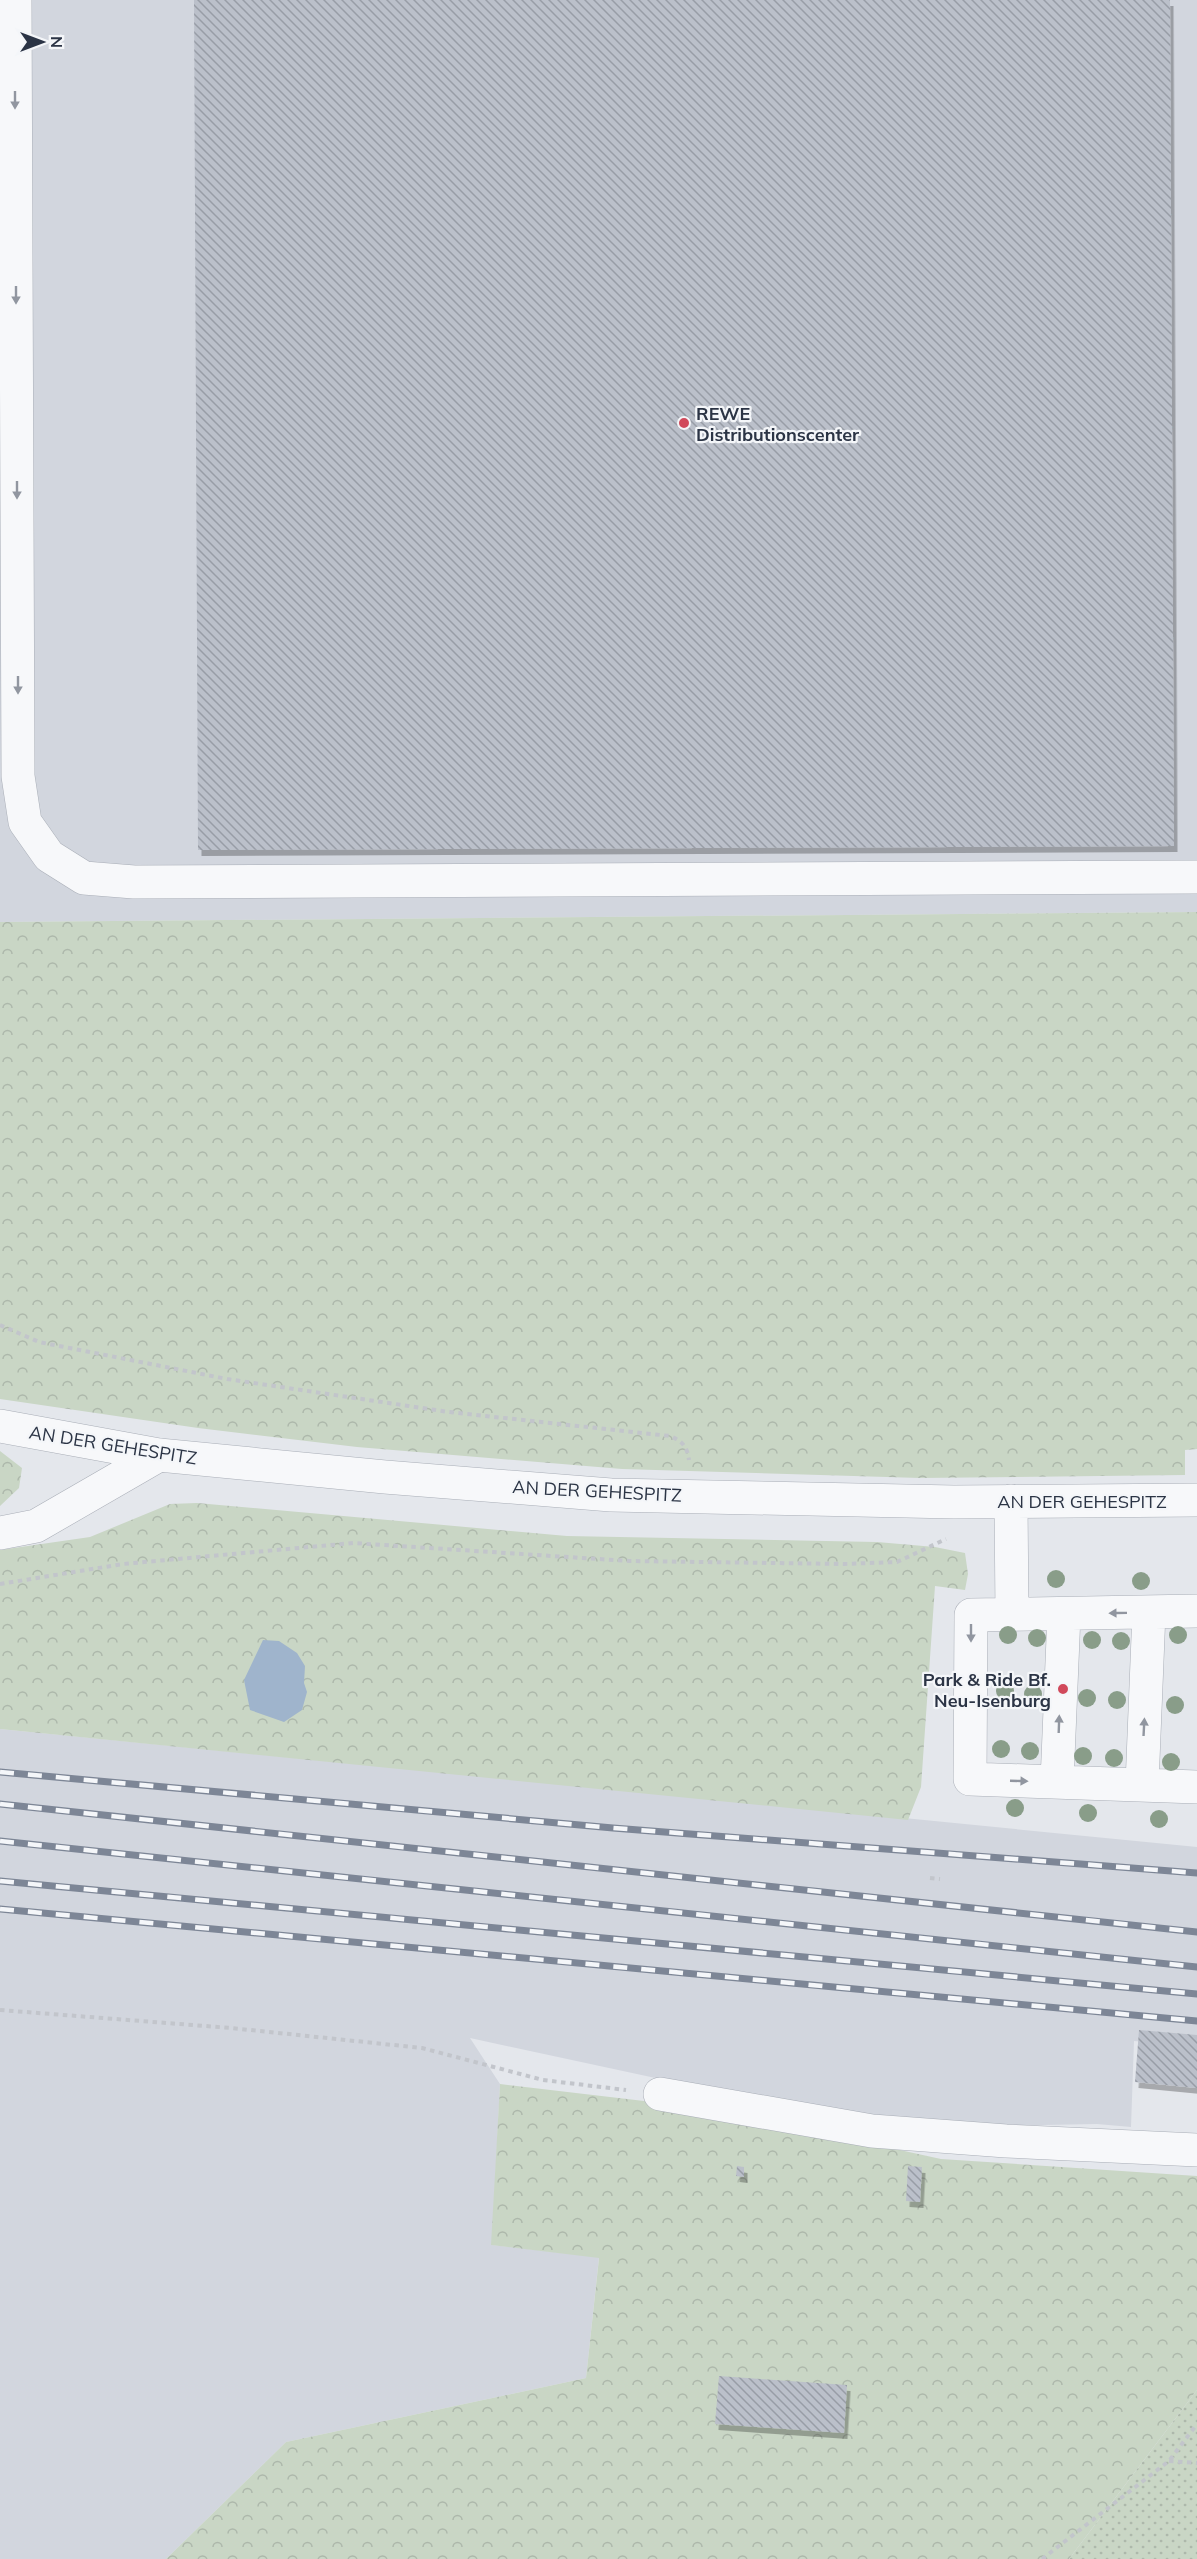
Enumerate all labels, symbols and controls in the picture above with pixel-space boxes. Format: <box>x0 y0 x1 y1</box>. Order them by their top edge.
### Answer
north arrow <box>12 12 72 72</box>
text: N <box>47 36 67 48</box>
one-way arrow <box>10 91 20 110</box>
one-way arrow <box>11 286 21 305</box>
place label: REWE Distributionscenter <box>696 402 860 446</box>
marker: REWE Distributionscenter <box>677 416 691 430</box>
one-way arrow <box>12 481 22 500</box>
one-way arrow <box>13 676 23 695</box>
street label: AN DER GEHESPITZ <box>27 1420 199 1470</box>
street label: AN DER GEHESPITZ <box>512 1475 683 1507</box>
street label: AN DER GEHESPITZ <box>997 1490 1167 1513</box>
one-way arrow <box>1108 1608 1127 1617</box>
one-way arrow <box>966 1624 976 1643</box>
place label: Park & Ride Bf. Neu-Isenburg <box>923 1668 1051 1712</box>
marker: Park & Ride Bf. Neu-Isenburg <box>1056 1682 1070 1696</box>
one-way arrow <box>1055 1714 1064 1733</box>
one-way arrow <box>1140 1717 1149 1736</box>
one-way arrow <box>1009 1776 1028 1785</box>

